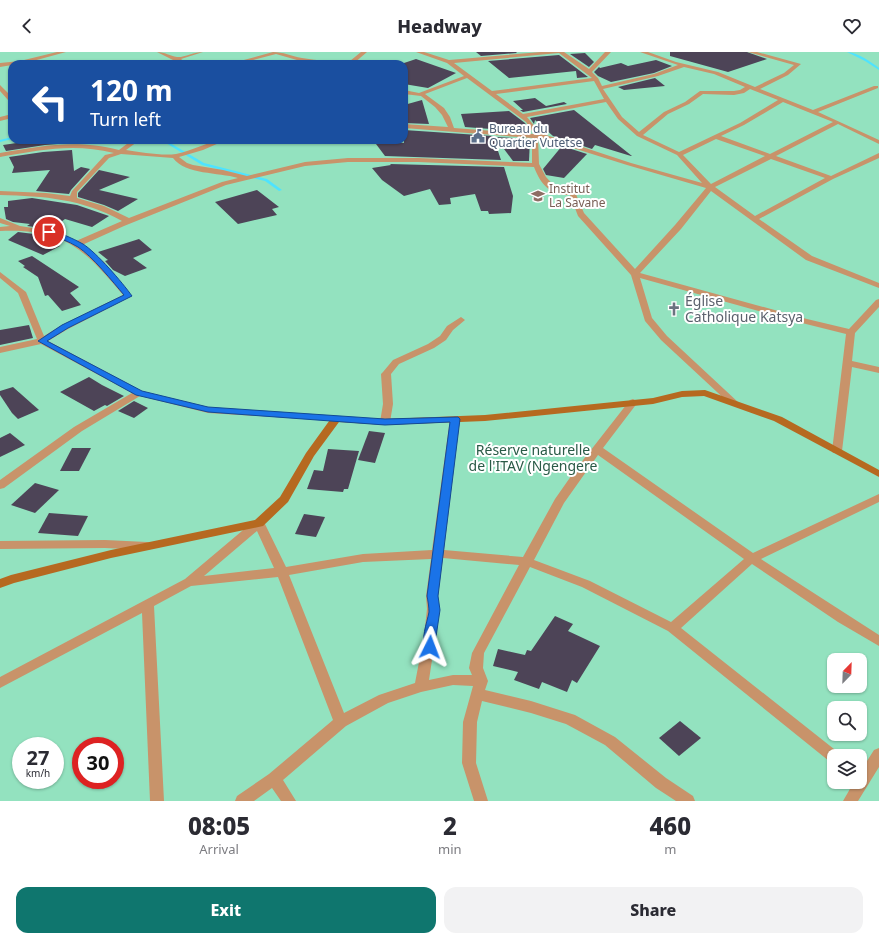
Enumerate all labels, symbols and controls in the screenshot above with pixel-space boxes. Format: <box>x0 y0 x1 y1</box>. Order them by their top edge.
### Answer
text: Headway <box>397 14 482 38</box>
icon: back <box>16 15 38 37</box>
icon: heart <box>841 15 863 37</box>
text: 120 m <box>90 71 173 109</box>
icon: left <box>24 76 76 128</box>
text: Turn left <box>90 107 161 131</box>
place label: Bureau du Quartier Vutetse <box>489 120 582 151</box>
public building icon: Bureau du Quartier Vutetse <box>470 128 486 144</box>
place label: Institut La Savane <box>549 180 606 211</box>
school or university icon: Institut La Savane <box>530 188 546 204</box>
pin <box>32 215 66 249</box>
icon: arrive <box>38 221 60 243</box>
place label: Église Catholique Katsya <box>685 291 803 326</box>
church icon: Église Catholique Katsya <box>666 301 682 317</box>
park label: Réserve naturelle de l'ITAV (Ngengere <box>469 440 597 475</box>
position arrow <box>409 626 451 668</box>
north arrow <box>827 653 867 693</box>
map controls <box>827 653 867 789</box>
button: search <box>827 701 867 741</box>
speed limit sign: 30 <box>72 737 124 789</box>
text: 27 <box>27 744 49 771</box>
button: layers <box>827 749 867 789</box>
text: km/h <box>26 766 50 780</box>
text: 08:05 <box>188 809 250 842</box>
text: 2 <box>443 809 457 842</box>
text: 460 <box>650 809 691 842</box>
text: Arrival <box>199 840 239 858</box>
text: min <box>438 840 462 858</box>
text: m <box>664 840 676 858</box>
button: Exit <box>16 887 436 933</box>
button: Share <box>444 887 863 933</box>

